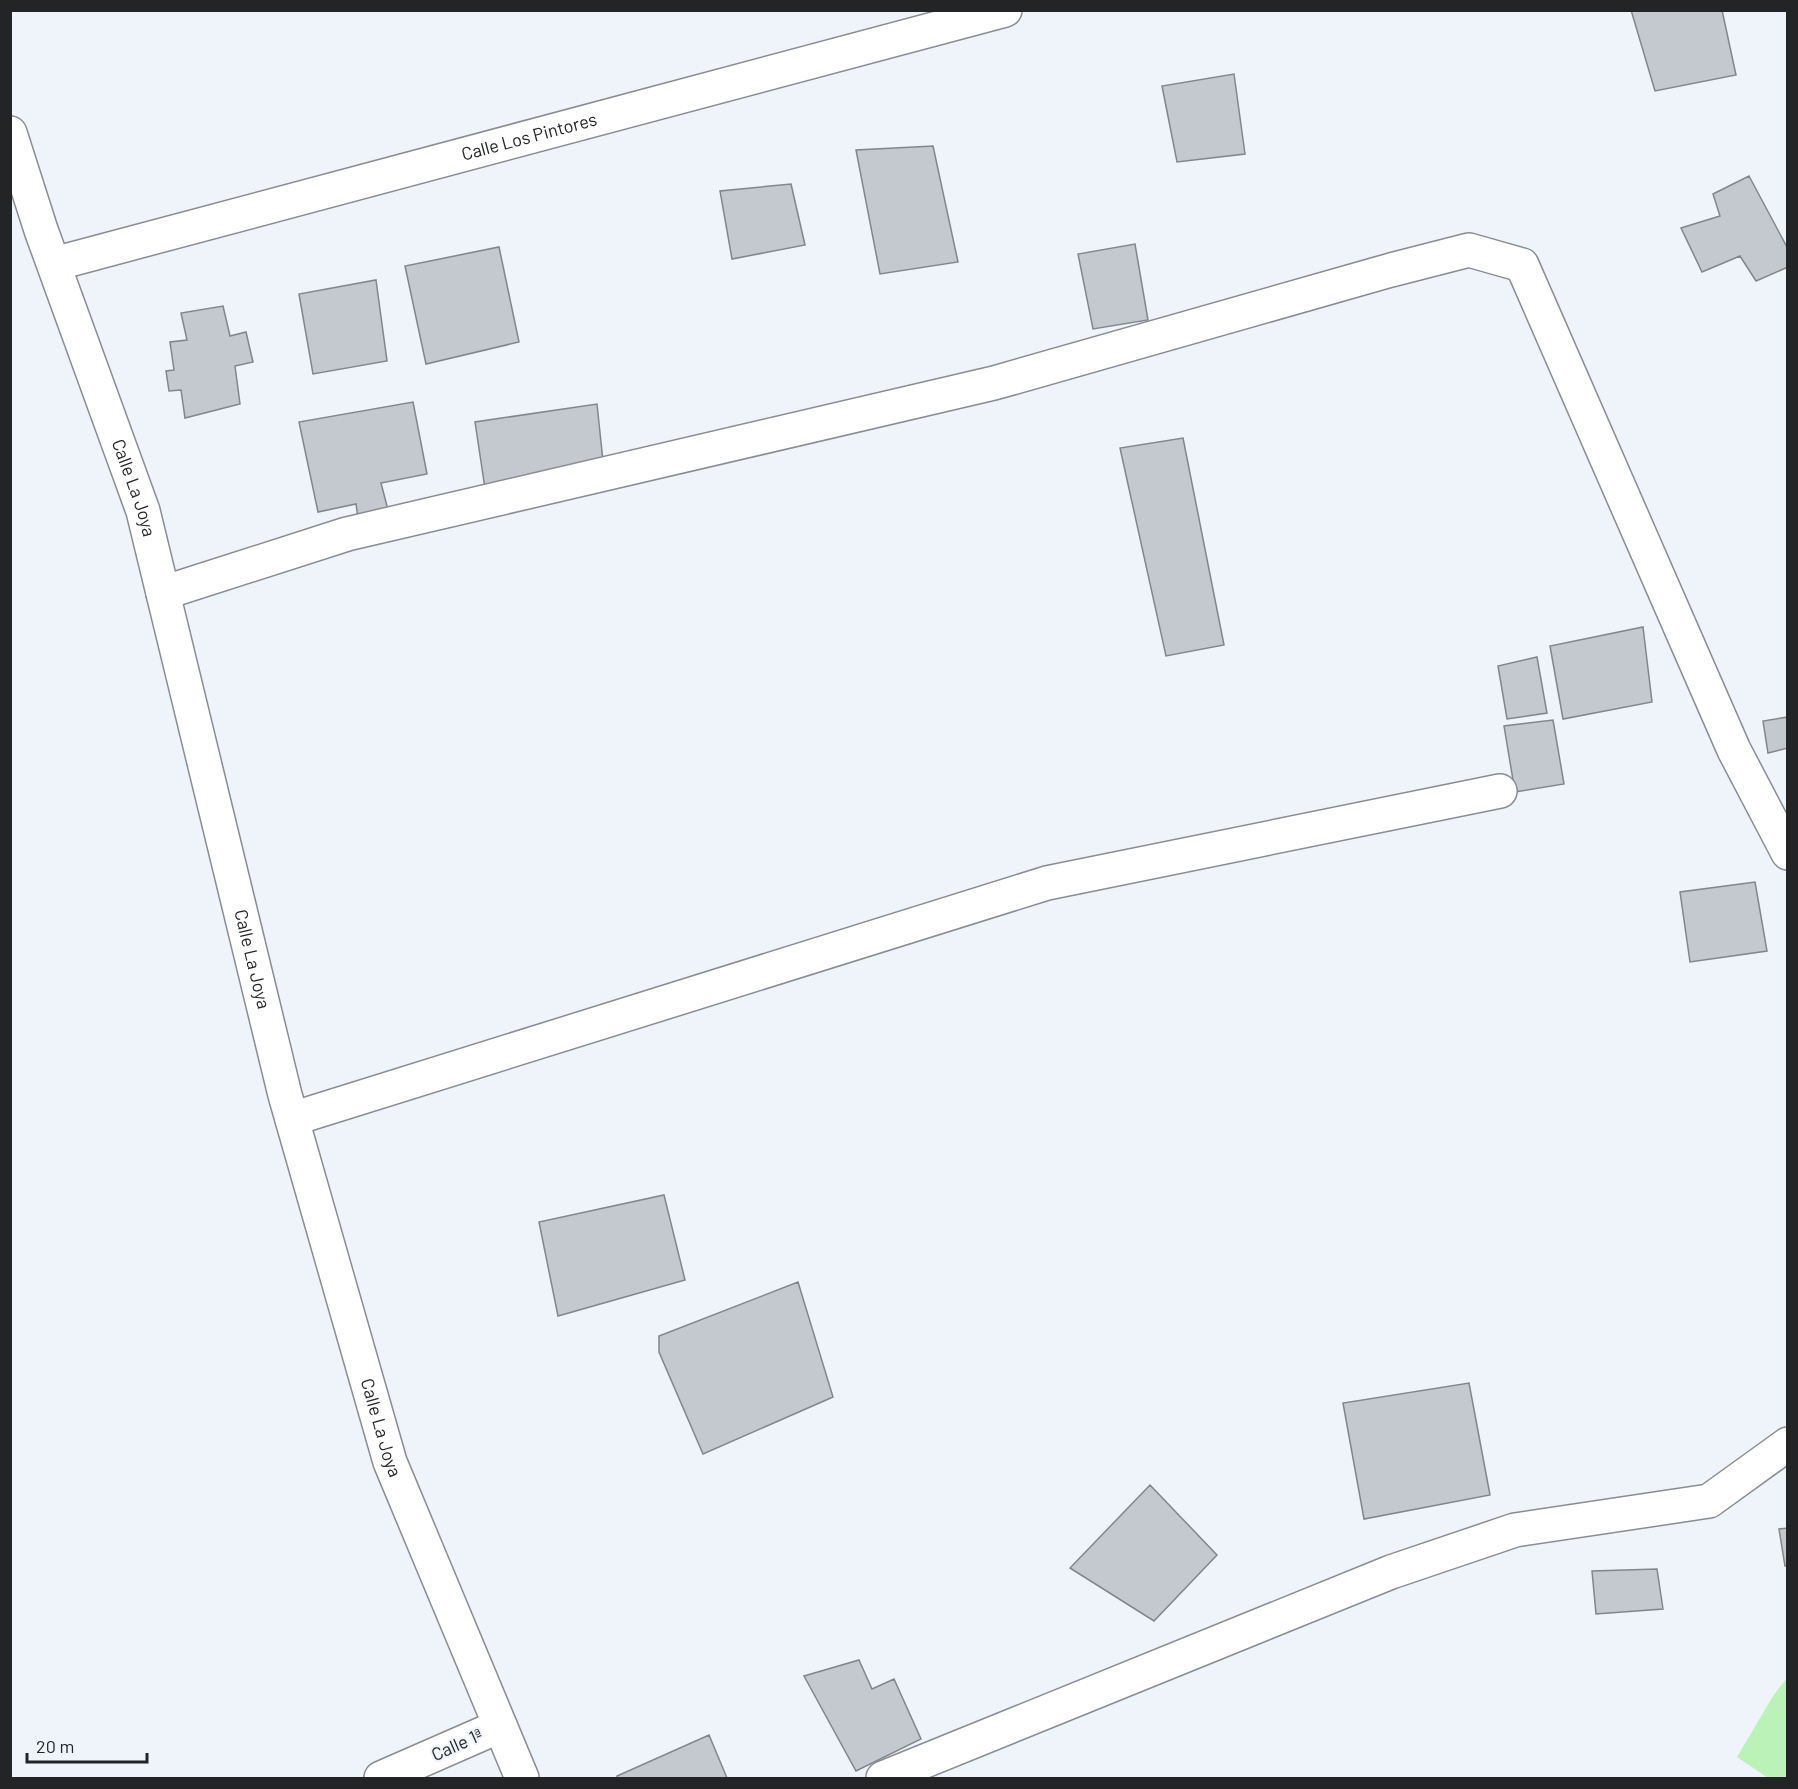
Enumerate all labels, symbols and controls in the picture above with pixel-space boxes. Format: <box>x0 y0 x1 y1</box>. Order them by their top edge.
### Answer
street label: Calle Los Pintores <box>459 107 599 165</box>
street label: Calle La Joya <box>108 436 161 539</box>
street label: Calle La Joya <box>230 907 276 1011</box>
street label: Calle La Joya <box>357 1376 407 1480</box>
street label: Calle 1ª <box>428 1723 486 1765</box>
scale bar <box>27 1726 147 1764</box>
text: 20 m <box>36 1735 74 1757</box>

